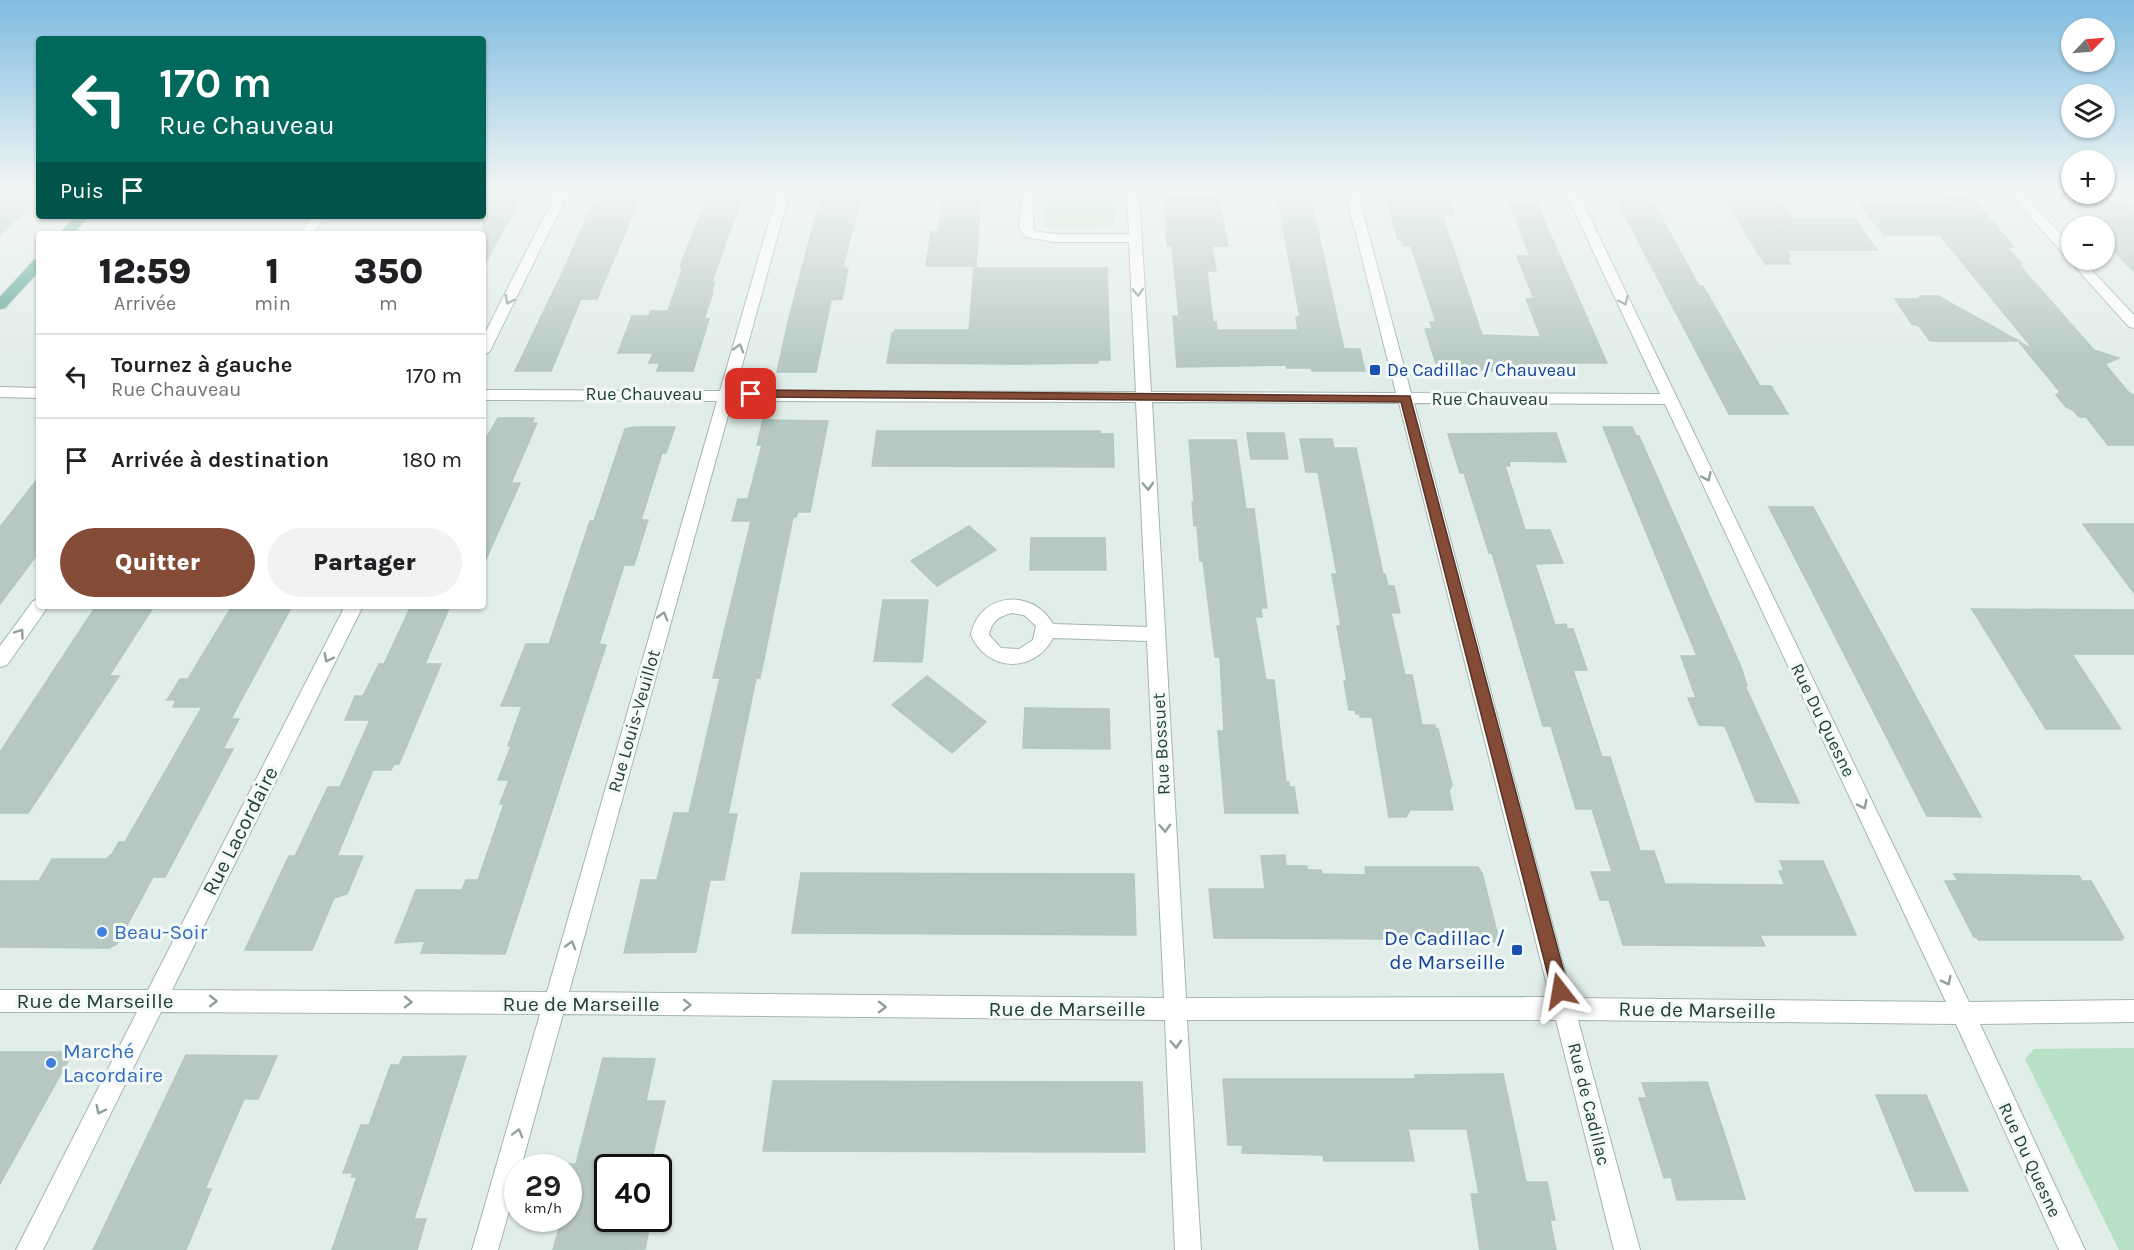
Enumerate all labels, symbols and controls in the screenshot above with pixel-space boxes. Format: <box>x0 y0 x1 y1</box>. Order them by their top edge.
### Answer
north arrow <box>2061 18 2115 72</box>
map controls <box>2061 18 2115 270</box>
text: 170 m <box>159 58 272 108</box>
icon: left <box>60 60 138 138</box>
button: layers <box>2061 84 2115 138</box>
text: Rue Chauveau <box>159 109 335 141</box>
button: + <box>2061 150 2115 204</box>
icon: arrive <box>116 174 149 207</box>
text: Puis <box>60 178 104 204</box>
button: − <box>2061 216 2115 270</box>
text: 12:59 <box>99 250 191 292</box>
text: 1 <box>266 250 279 292</box>
text: 350 <box>354 250 423 292</box>
one-way arrow <box>1132 287 1145 296</box>
text: Arrivée <box>114 292 176 315</box>
text: min <box>254 292 291 315</box>
text: m <box>379 292 398 315</box>
one-way arrow <box>504 294 516 305</box>
one-way arrow <box>1616 294 1628 305</box>
one-way arrow <box>732 343 744 354</box>
text: Tournez à gauche <box>111 352 292 378</box>
place label: De Cadillac / Chauveau <box>1387 359 1577 381</box>
icon: left <box>60 360 93 393</box>
text: 170 m <box>406 363 462 389</box>
marker: De Cadillac / Chauveau <box>1368 363 1382 377</box>
pin <box>725 368 776 419</box>
icon: arrive <box>734 377 767 410</box>
text: Rue Chauveau <box>111 378 241 401</box>
street label: Rue Chauveau <box>585 383 703 405</box>
street label: Rue Chauveau <box>1431 388 1549 410</box>
icon: arrive <box>60 444 93 477</box>
text: Arrivée à destination <box>111 447 329 473</box>
text: 180 m <box>402 447 462 473</box>
one-way arrow <box>1699 471 1711 482</box>
one-way arrow <box>1142 482 1155 491</box>
button: Quitter <box>60 528 255 597</box>
button: Partager <box>267 528 462 597</box>
one-way arrow <box>656 611 669 621</box>
one-way arrow <box>12 628 23 639</box>
street label: Rue Louis-Veuillot <box>603 647 665 795</box>
one-way arrow <box>324 652 335 663</box>
street label: Rue Du Quesne <box>1786 659 1860 781</box>
street label: Rue Bossuet <box>1147 692 1175 796</box>
street label: Rue Lacordaire <box>197 763 283 899</box>
one-way arrow <box>1856 798 1868 809</box>
one-way arrow <box>1159 823 1172 832</box>
place label: Beau-Soir <box>114 920 208 944</box>
marker: Beau-Soir <box>95 925 109 939</box>
place label: De Cadillac / de Marseille <box>1384 926 1505 974</box>
one-way arrow <box>563 941 576 951</box>
marker: De Cadillac / de Marseille <box>1510 943 1524 957</box>
position arrow <box>1528 959 1592 1023</box>
one-way arrow <box>1940 974 1952 985</box>
street label: Rue de Marseille <box>16 989 174 1013</box>
street label: Rue de Marseille <box>502 992 660 1016</box>
one-way arrow <box>208 995 217 1007</box>
one-way arrow <box>403 996 412 1008</box>
street label: Rue de Marseille <box>988 997 1146 1021</box>
street label: Rue de Marseille <box>1618 997 1776 1023</box>
one-way arrow <box>682 999 691 1011</box>
one-way arrow <box>877 1001 886 1013</box>
place label: Marché Lacordaire <box>63 1039 163 1087</box>
one-way arrow <box>1170 1039 1183 1048</box>
street label: Rue de Cadillac <box>1563 1040 1615 1168</box>
marker: Marché Lacordaire <box>44 1056 58 1070</box>
street label: Rue Du Quesne <box>1994 1099 2066 1221</box>
one-way arrow <box>96 1103 107 1114</box>
one-way arrow <box>511 1128 523 1139</box>
speed limit sign: 40 <box>594 1154 672 1232</box>
text: 29 <box>525 1168 561 1204</box>
text: km/h <box>524 1199 562 1217</box>

